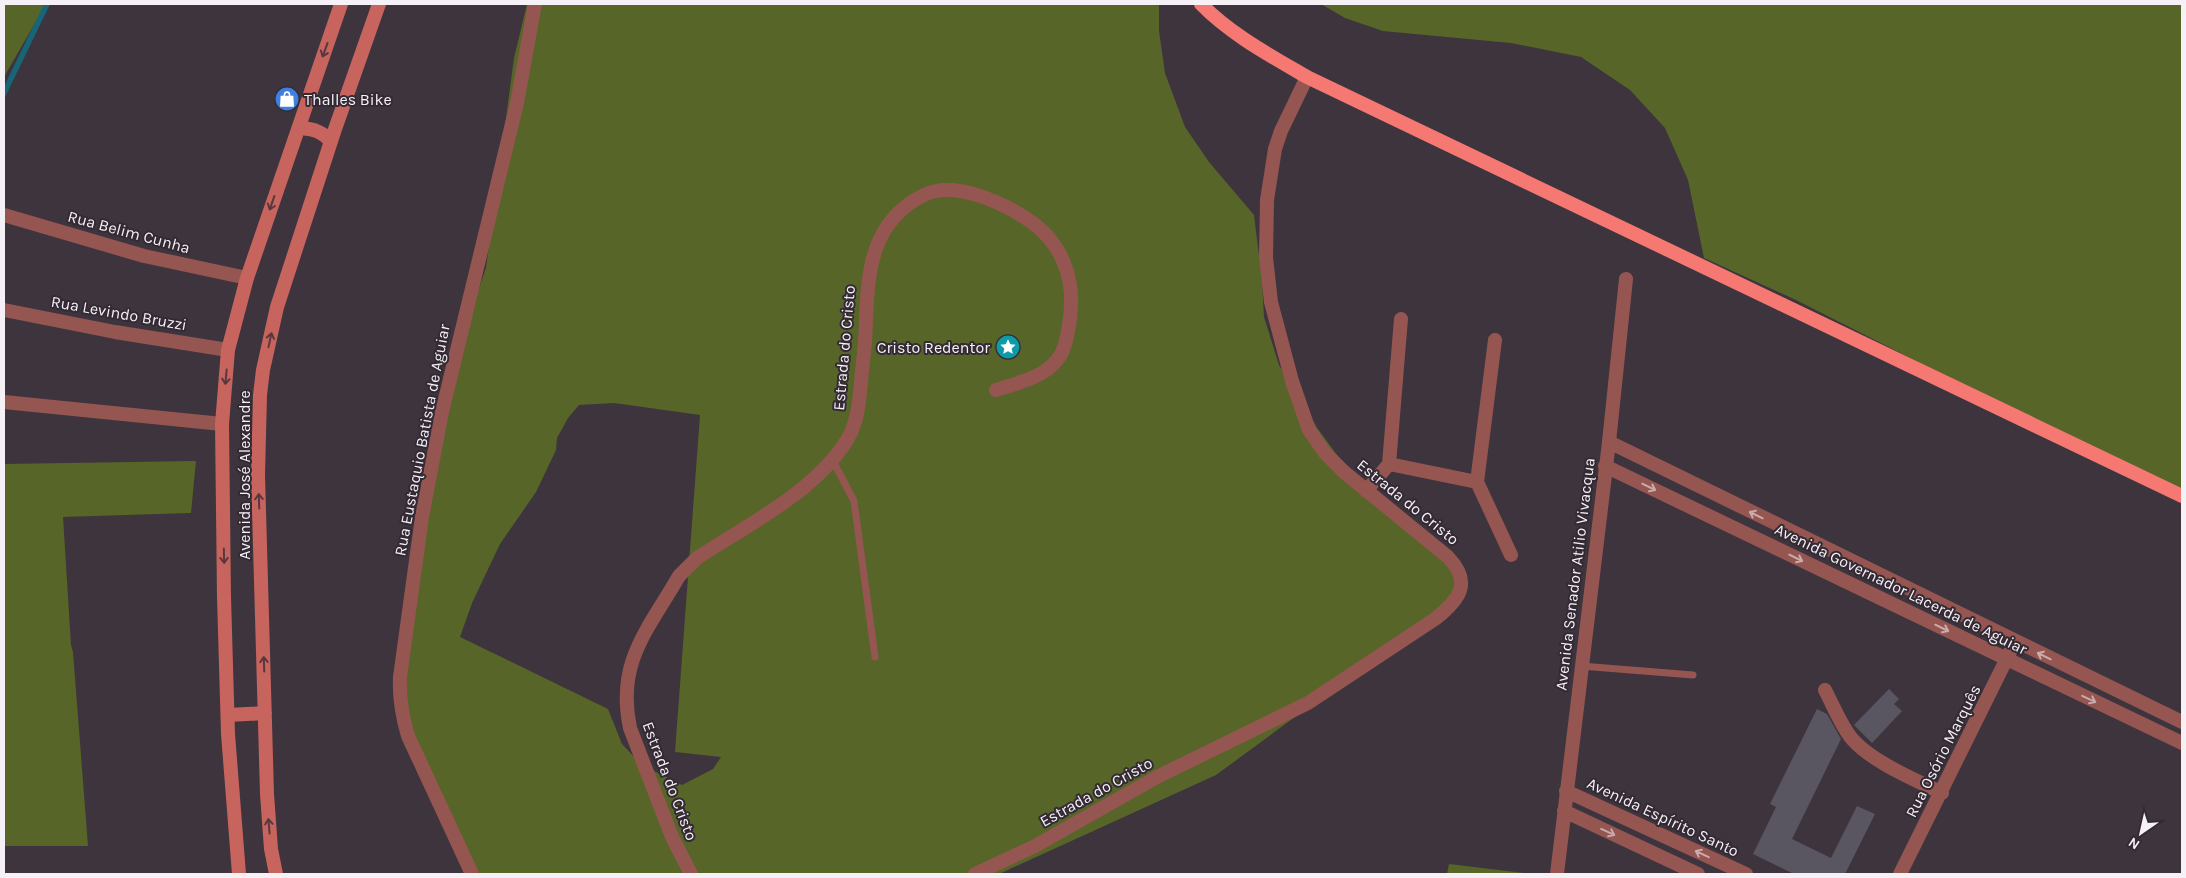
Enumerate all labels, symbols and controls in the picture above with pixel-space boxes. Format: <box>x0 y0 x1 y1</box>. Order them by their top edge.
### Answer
one-way arrow <box>320 41 329 57</box>
shop icon: Thalles Bike <box>274 86 300 112</box>
place label: Thalles Bike <box>304 90 392 109</box>
one-way arrow <box>267 195 276 211</box>
street label: Rua Belim Cunha <box>66 207 192 257</box>
street label: Estrada do Cristo <box>829 285 859 411</box>
street label: Rua Levindo Bruzzi <box>50 292 188 334</box>
street label: Rua Eustaquio Batista de Aguiar <box>390 322 454 557</box>
one-way arrow <box>266 332 275 348</box>
place icon: Cristo Redentor <box>995 334 1021 360</box>
place label: Cristo Redentor <box>877 338 990 357</box>
one-way arrow <box>221 368 231 384</box>
street label: Avenida José Alexandre <box>235 390 254 560</box>
street label: Estrada do Cristo <box>1353 455 1463 549</box>
street label: Avenida Senador Atilio Vivacqua <box>1551 457 1599 691</box>
one-way arrow <box>1642 483 1657 493</box>
one-way arrow <box>254 493 264 510</box>
one-way arrow <box>1749 510 1764 519</box>
street label: Avenida Governador Lacerda de Aguiar <box>1772 519 2030 659</box>
one-way arrow <box>219 548 229 564</box>
one-way arrow <box>1788 554 1803 563</box>
one-way arrow <box>1934 624 1949 634</box>
one-way arrow <box>2036 651 2051 661</box>
one-way arrow <box>259 656 268 672</box>
street label: Rua Osório Marquês <box>1901 681 1985 821</box>
one-way arrow <box>2081 694 2096 704</box>
street label: Estrada do Cristo <box>639 719 701 843</box>
street label: Estrada do Cristo <box>1036 753 1156 831</box>
street label: Avenida Espírito Santo <box>1584 773 1742 861</box>
north arrow <box>2116 808 2166 858</box>
one-way arrow <box>265 818 274 834</box>
one-way arrow <box>1600 827 1615 837</box>
text: N <box>2125 834 2143 853</box>
one-way arrow <box>1695 848 1710 858</box>

